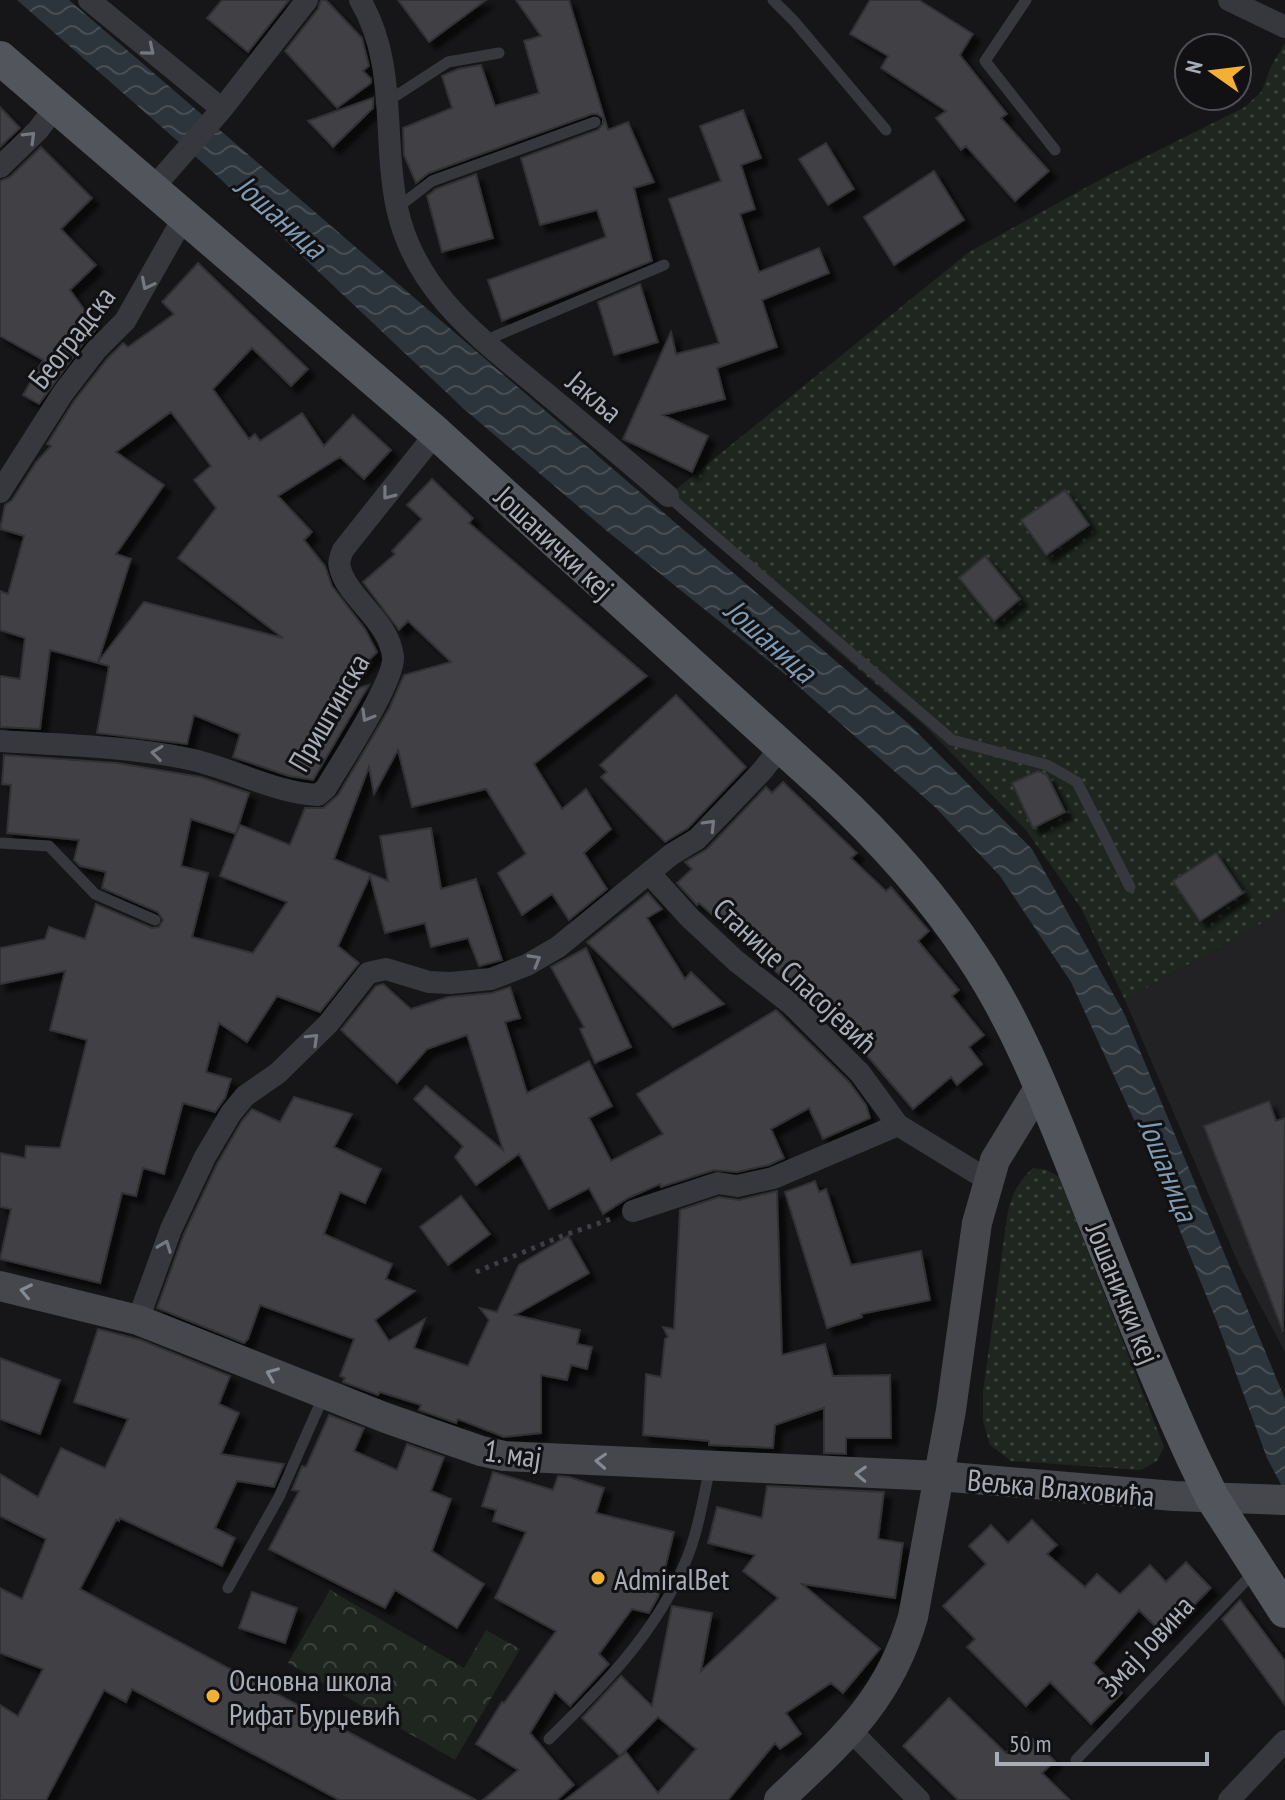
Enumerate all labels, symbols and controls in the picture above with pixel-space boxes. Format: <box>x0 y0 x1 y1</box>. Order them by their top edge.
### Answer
north arrow <box>1173 32 1253 112</box>
one-way arrow <box>139 40 154 55</box>
text: N <box>1179 58 1209 76</box>
one-way arrow <box>21 132 35 146</box>
water label: Јошаница <box>226 164 337 269</box>
one-way arrow <box>142 275 157 290</box>
street label: Београдска <box>19 278 123 396</box>
street label: Јакља <box>558 361 631 431</box>
street label: Јошанички кеј <box>486 476 623 607</box>
one-way arrow <box>383 485 398 499</box>
water label: Јошаница <box>716 588 827 693</box>
street label: Приштинска <box>279 646 377 778</box>
one-way arrow <box>361 707 377 722</box>
one-way arrow <box>150 745 163 762</box>
one-way arrow <box>701 819 715 834</box>
street label: Станице Спасојевић <box>705 889 887 1061</box>
one-way arrow <box>526 954 541 970</box>
one-way arrow <box>304 1034 318 1048</box>
water label: Јошаница <box>1129 1110 1210 1229</box>
street label: Јошанички кеј <box>1078 1215 1170 1370</box>
one-way arrow <box>155 1240 172 1254</box>
one-way arrow <box>19 1283 33 1300</box>
one-way arrow <box>266 1367 280 1384</box>
street label: 1. мај <box>482 1430 544 1476</box>
one-way arrow <box>594 1452 607 1469</box>
street label: Вељка Влаховића <box>966 1459 1156 1515</box>
one-way arrow <box>854 1465 867 1482</box>
place label: AdmiralBet <box>614 1559 730 1598</box>
marker: AdmiralBet <box>589 1569 607 1587</box>
street label: Змај Јовина <box>1088 1586 1202 1704</box>
place label: Основна школа Рифат Бурџевић <box>229 1660 400 1733</box>
marker: Основна школа Рифат Бурџевић <box>204 1687 222 1705</box>
scale bar <box>997 1716 1207 1766</box>
text: 50 m <box>1009 1728 1051 1759</box>

